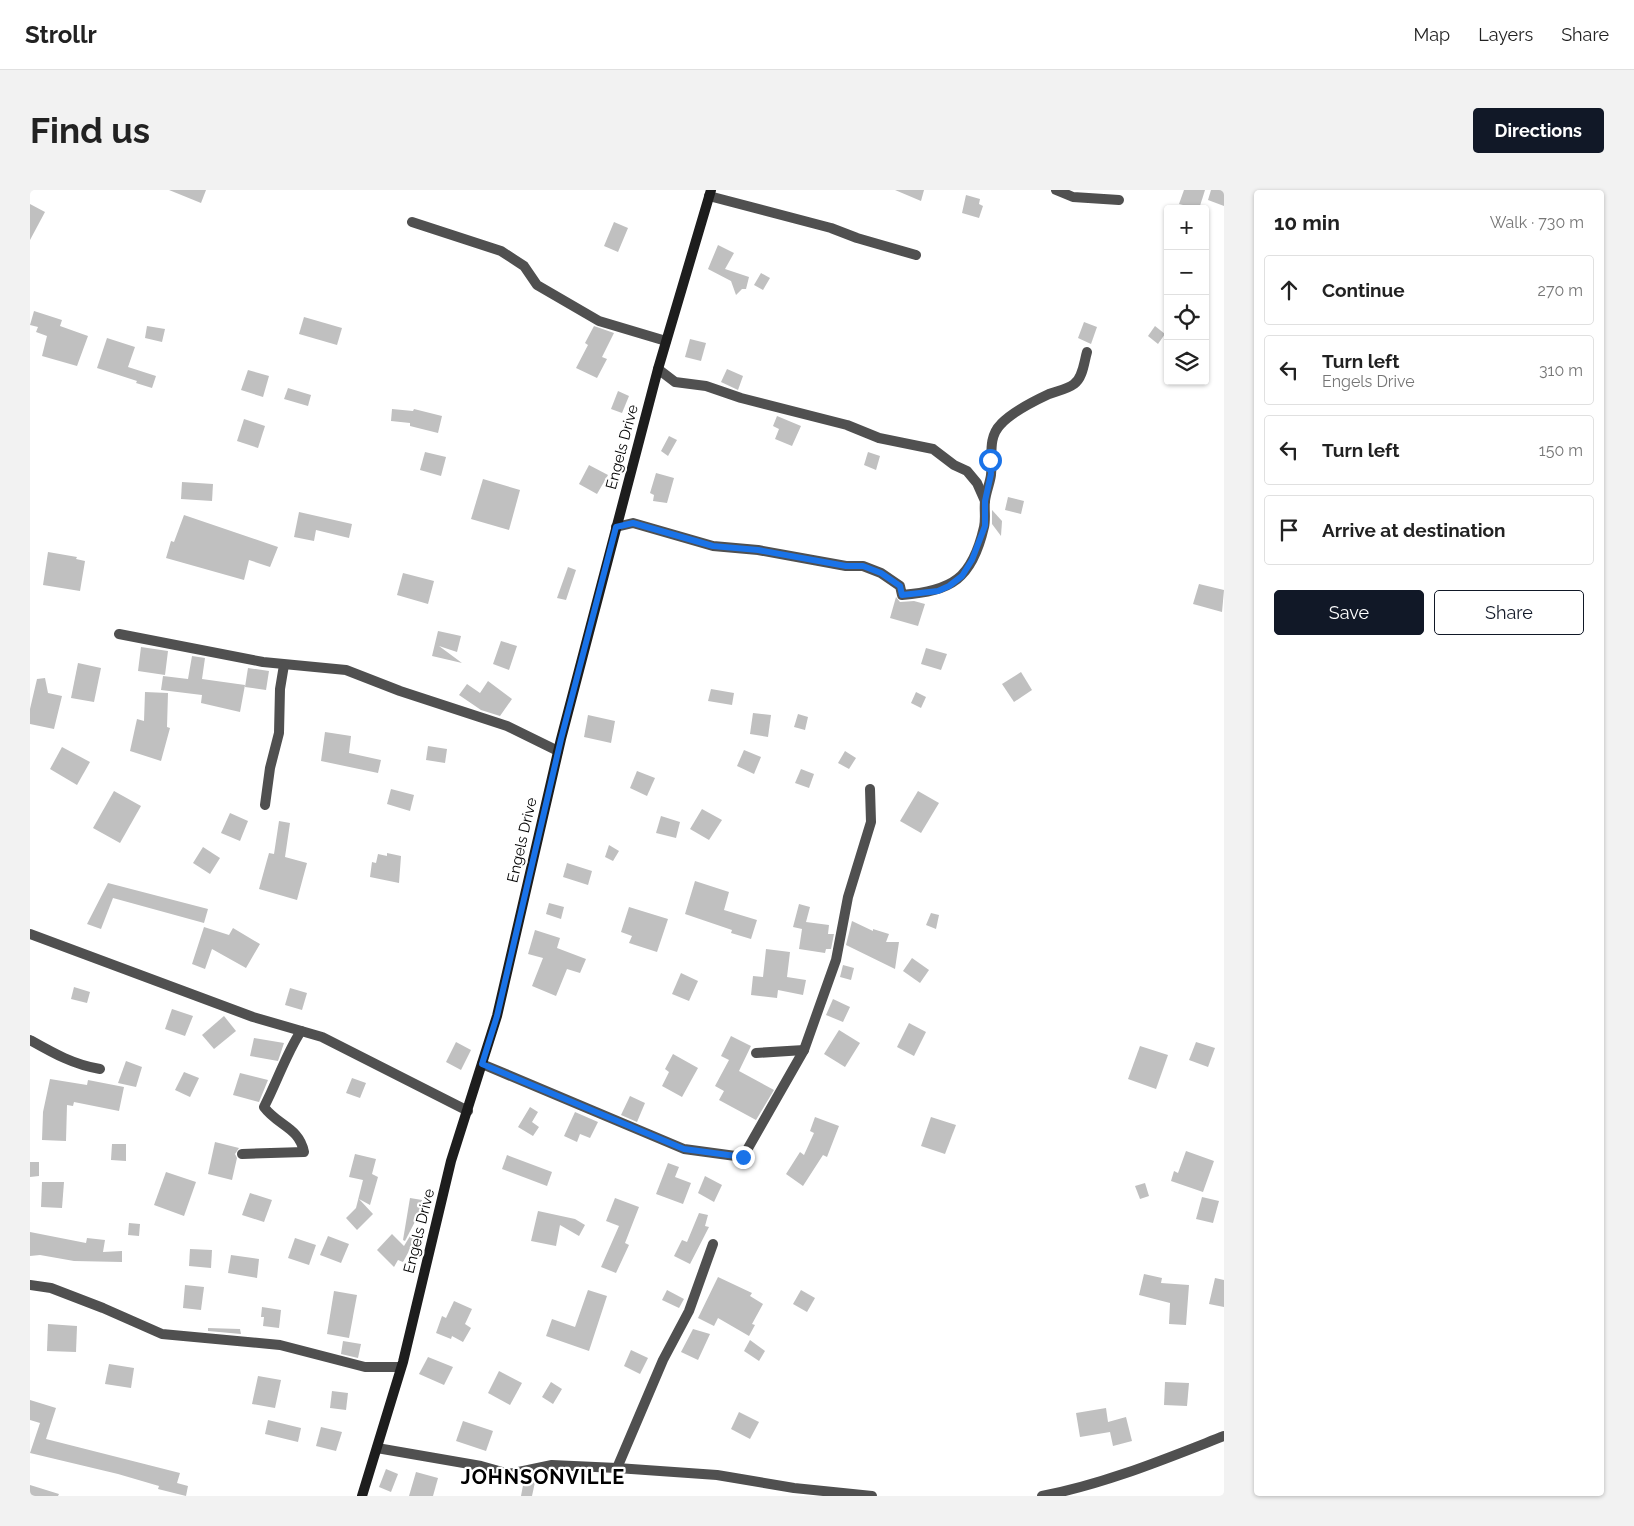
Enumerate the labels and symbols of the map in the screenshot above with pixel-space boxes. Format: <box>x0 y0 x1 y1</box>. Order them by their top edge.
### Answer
street label: Engels Drive <box>602 403 642 491</box>
route start <box>979 449 1002 472</box>
street label: Engels Drive <box>503 795 541 884</box>
route end <box>732 1146 755 1169</box>
street label: Engels Drive <box>400 1187 438 1275</box>
district label: JOHNSONVILLE <box>461 1465 625 1489</box>

